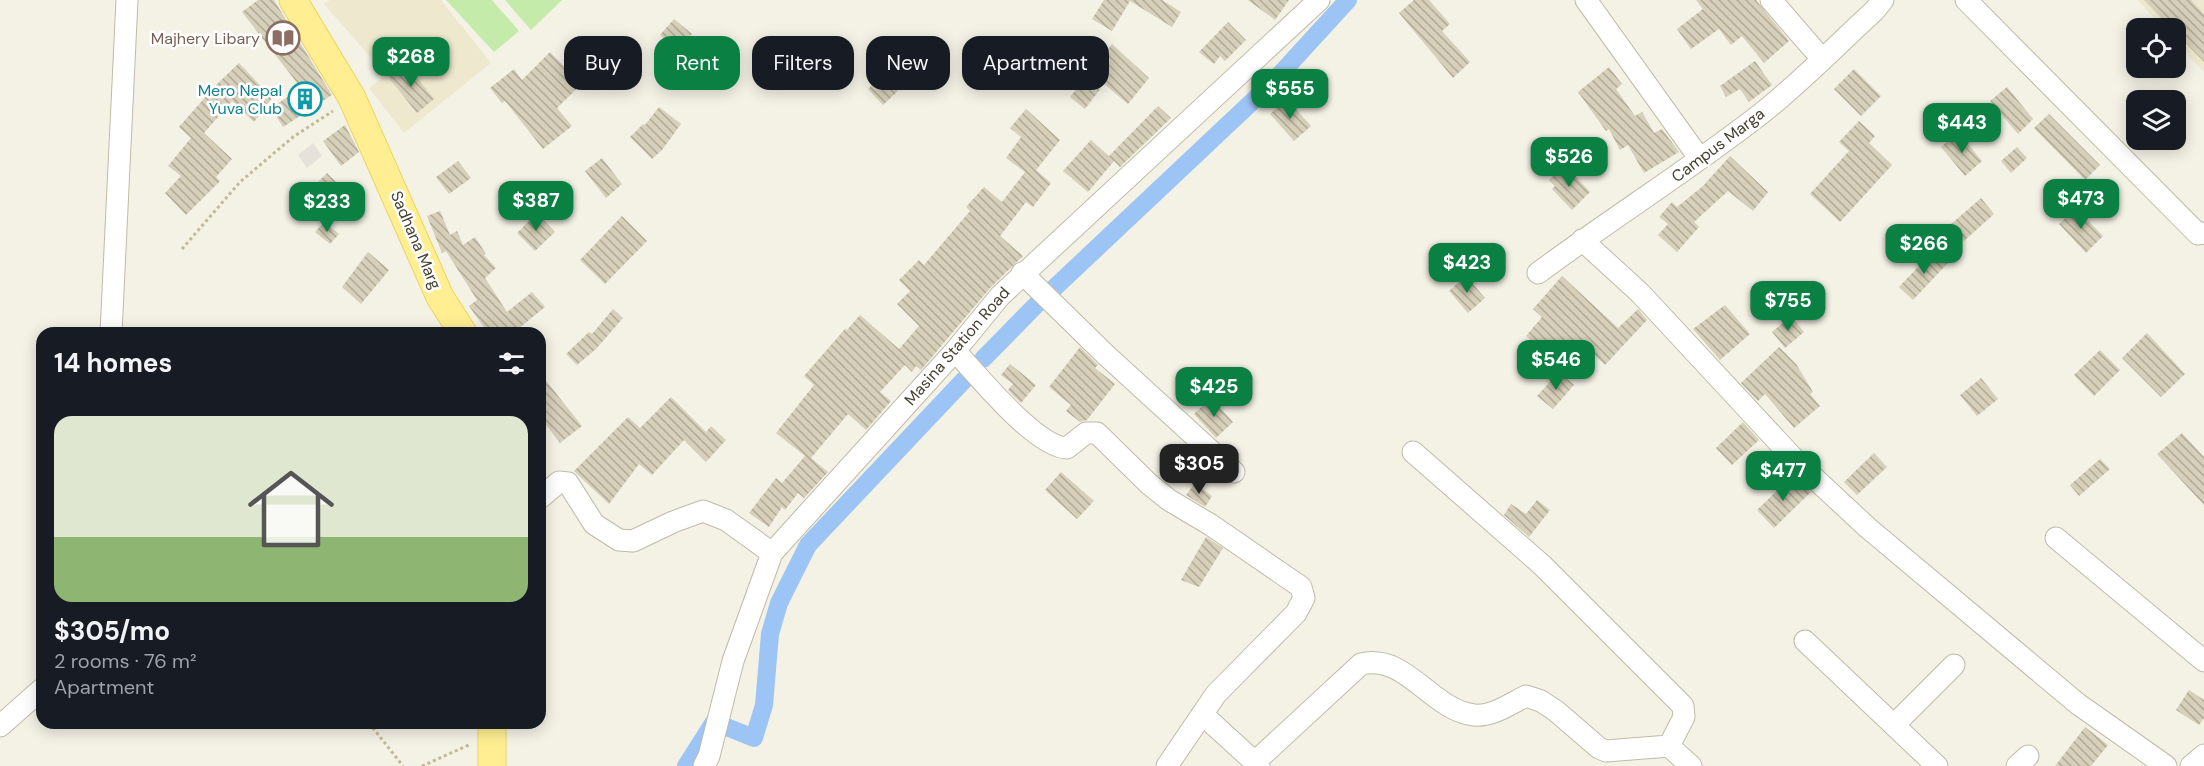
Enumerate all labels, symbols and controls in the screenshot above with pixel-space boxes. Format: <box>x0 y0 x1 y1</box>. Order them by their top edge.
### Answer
map controls <box>2126 18 2186 150</box>
button: locate <box>2126 18 2186 78</box>
library icon: Majhery Libary <box>265 20 301 56</box>
place label: Majhery Libary <box>151 28 260 49</box>
chip: Buy <box>564 36 642 90</box>
chip: Rent <box>654 36 740 90</box>
chip: Filters <box>752 36 854 90</box>
chip: New <box>866 36 950 90</box>
chip: Apartment <box>962 36 1109 90</box>
pin: $268 <box>375 37 447 88</box>
text: $268 <box>387 43 435 69</box>
pin: $555 <box>1254 69 1326 120</box>
text: $555 <box>1265 75 1315 101</box>
place label: Mero Nepal Yuva Club <box>198 80 282 119</box>
building icon: Mero Nepal Yuva Club <box>287 81 323 117</box>
button: layers <box>2126 90 2186 150</box>
street label: Campus Marga <box>1667 103 1769 187</box>
pin: $443 <box>1926 103 1998 154</box>
text: $443 <box>1937 109 1987 135</box>
pin: $526 <box>1533 137 1605 188</box>
text: $526 <box>1545 143 1593 169</box>
pin: $473 <box>2045 179 2117 230</box>
pin: $387 <box>500 181 572 232</box>
pin: $233 <box>291 182 363 233</box>
text: $473 <box>2057 185 2105 211</box>
text: $387 <box>512 187 560 213</box>
text: $233 <box>303 188 351 214</box>
street label: Sadhana Marg <box>386 188 446 292</box>
pin: $266 <box>1888 224 1960 275</box>
text: $266 <box>1900 230 1948 256</box>
pin: $423 <box>1431 243 1503 294</box>
text: $423 <box>1443 249 1491 275</box>
pin: $755 <box>1752 281 1824 332</box>
street label: Masina Station Road <box>900 282 1014 410</box>
text: $755 <box>1764 287 1812 313</box>
pin: $546 <box>1520 340 1592 391</box>
text: 14 homes <box>54 346 172 380</box>
text: $546 <box>1531 346 1581 372</box>
icon: filters <box>495 347 528 380</box>
pin: $425 <box>1178 367 1250 418</box>
text: $425 <box>1189 373 1239 399</box>
pin: $305 <box>1163 444 1235 495</box>
text: $305 <box>1174 450 1224 476</box>
pin: $477 <box>1747 451 1819 502</box>
icon: home <box>237 455 345 563</box>
text: $477 <box>1760 457 1806 483</box>
text: $305/mo <box>54 614 170 648</box>
text: 2 rooms · 76 m² <box>54 648 197 674</box>
text: Apartment <box>54 674 154 700</box>

